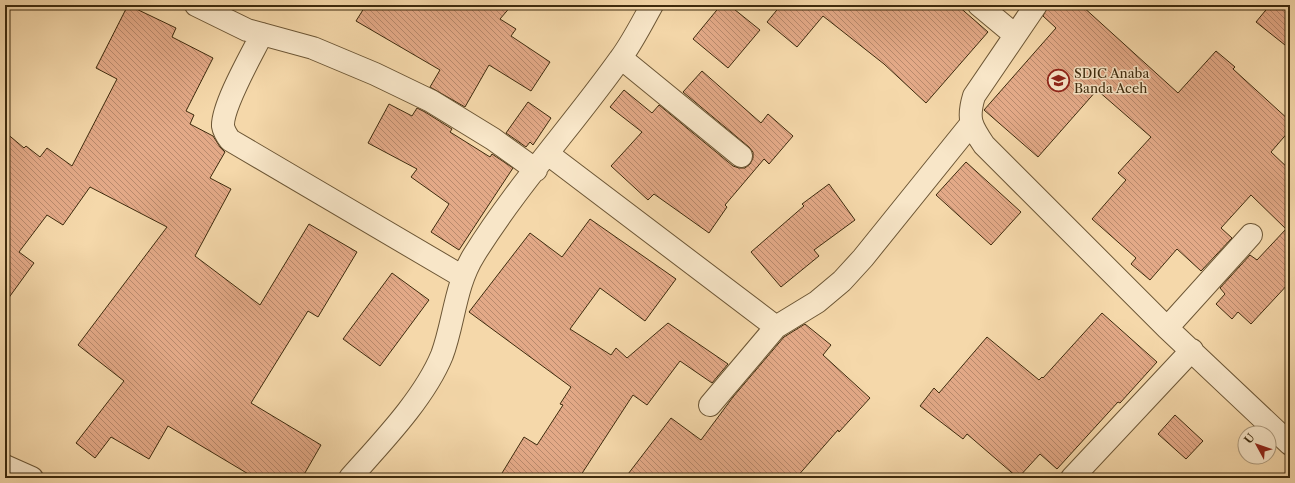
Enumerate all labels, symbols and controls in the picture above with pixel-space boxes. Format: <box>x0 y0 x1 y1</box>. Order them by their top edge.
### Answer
place label: SDIC Anaba Banda Aceh <box>1074 65 1149 96</box>
school or university icon: SDIC Anaba Banda Aceh <box>1045 67 1071 93</box>
north arrow <box>1237 425 1277 465</box>
text: U <box>1241 431 1258 447</box>

